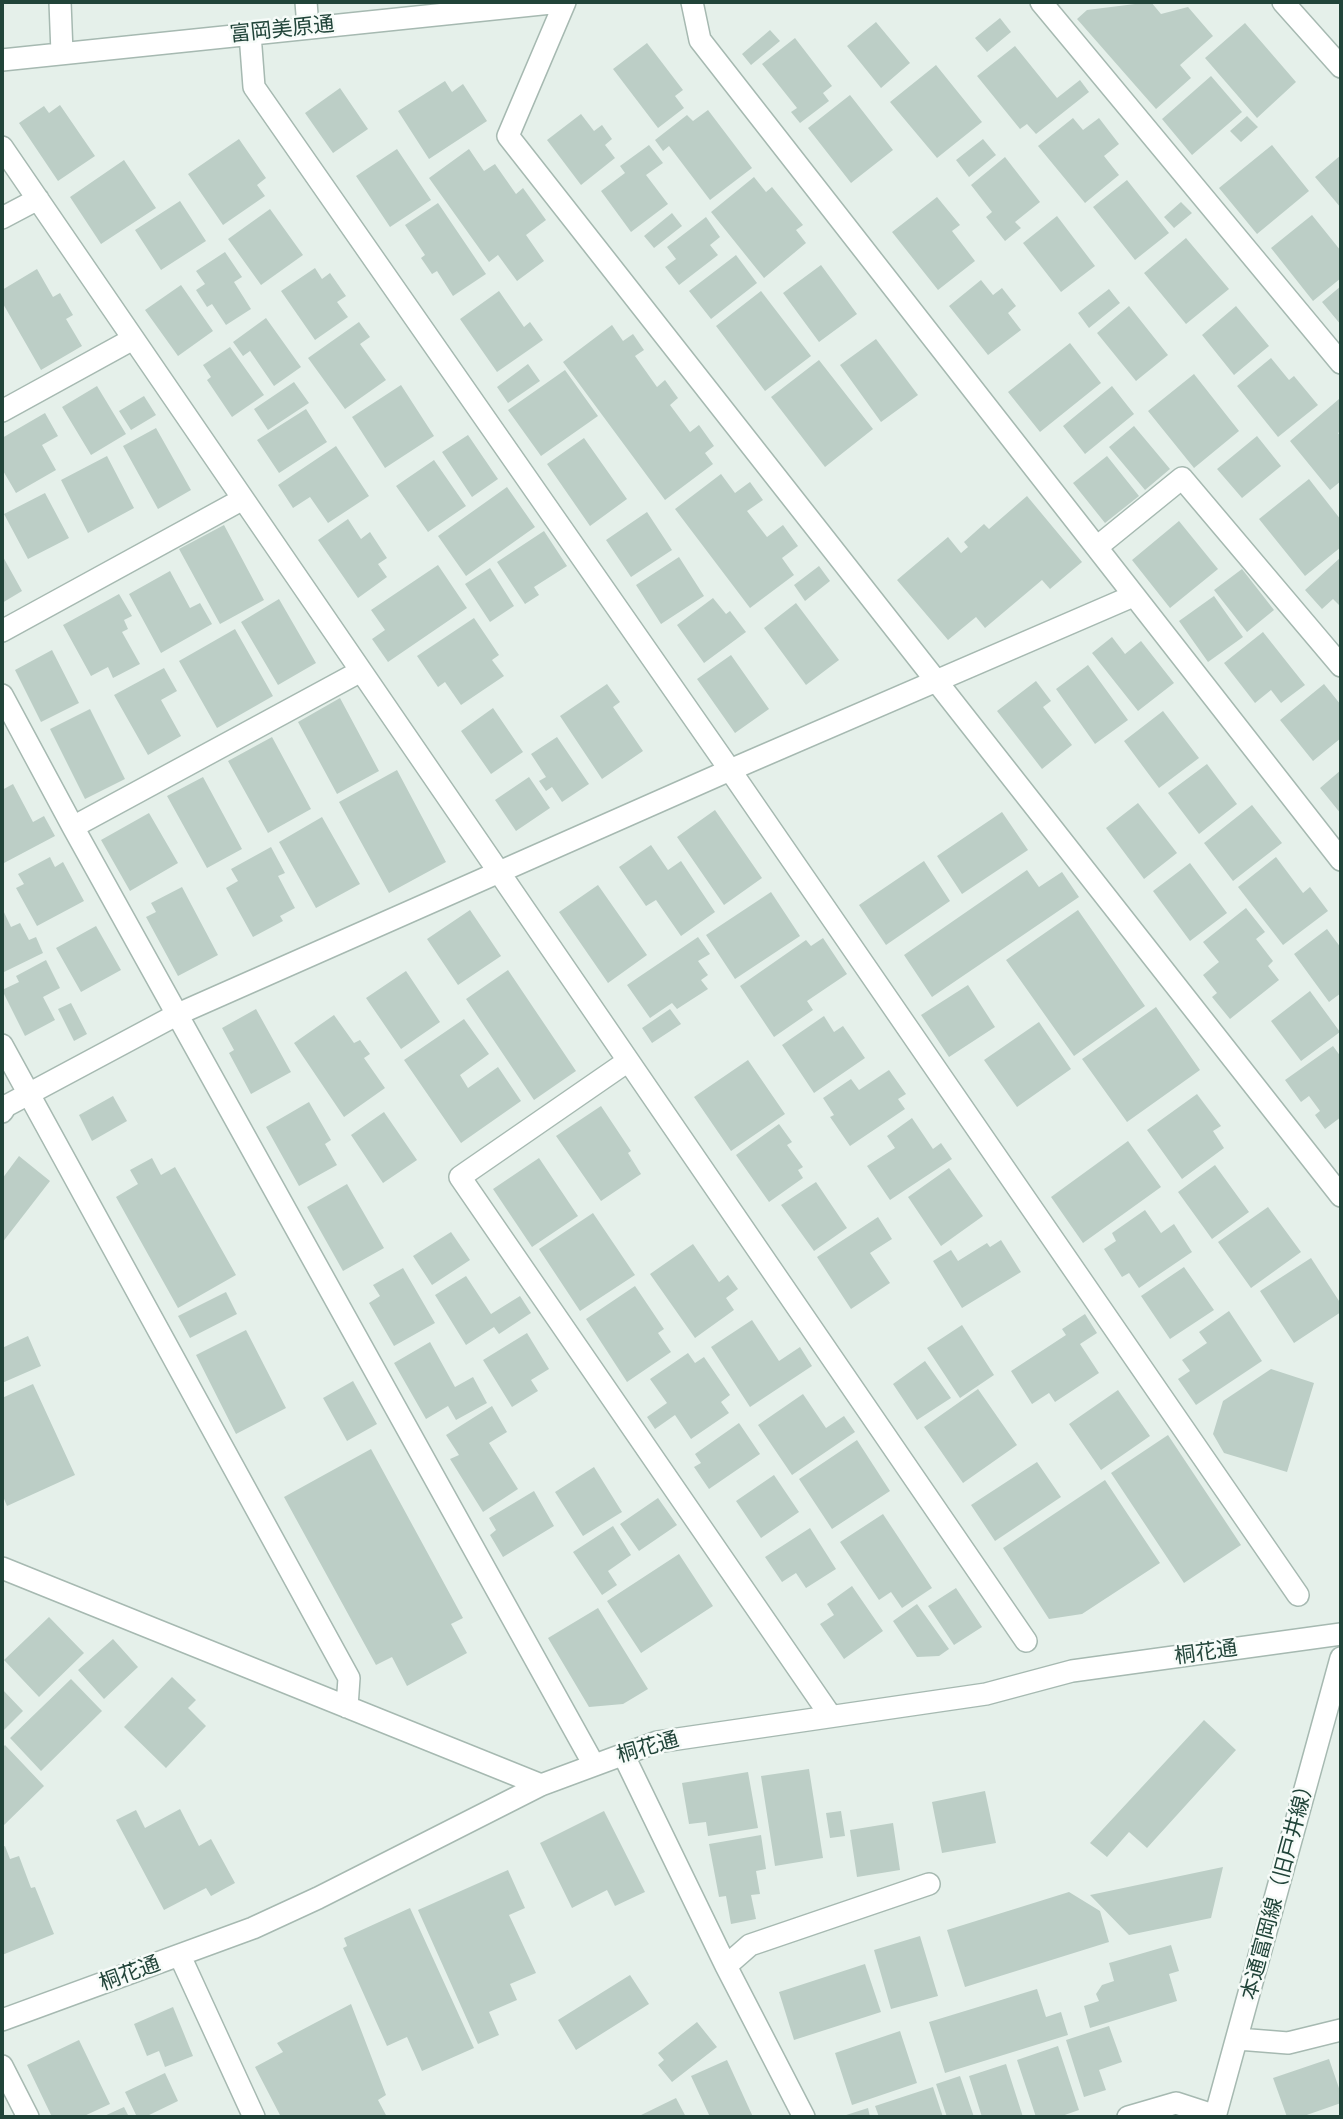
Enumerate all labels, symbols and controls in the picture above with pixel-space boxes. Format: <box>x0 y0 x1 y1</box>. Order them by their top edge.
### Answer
street label: 富岡美原通 <box>228 12 336 48</box>
street label: 桐花通 <box>1173 1636 1239 1670</box>
street label: 桐花通 <box>614 1727 682 1769</box>
street label: 本通富岡線（旧戸井線） <box>1237 1773 1321 2003</box>
street label: 桐花通 <box>96 1951 164 1997</box>

